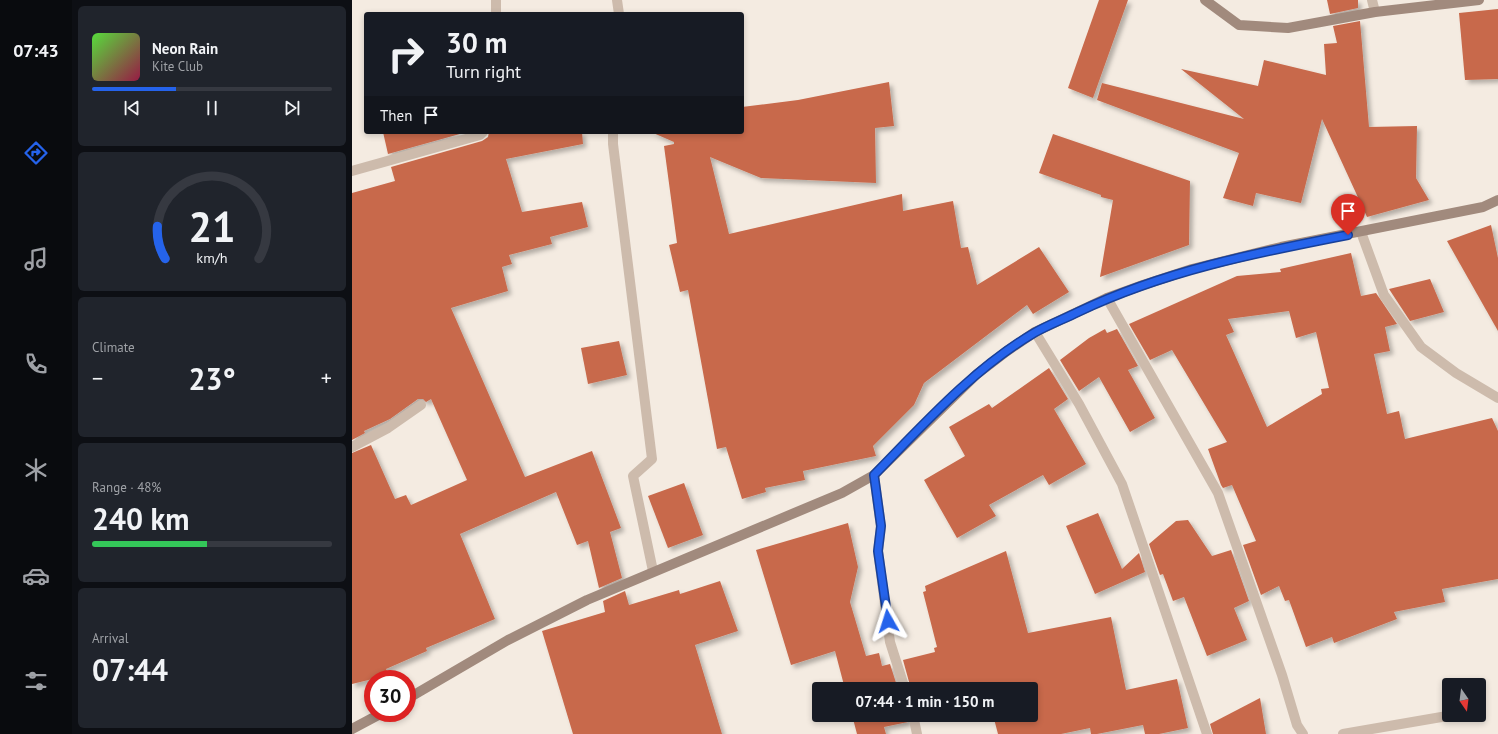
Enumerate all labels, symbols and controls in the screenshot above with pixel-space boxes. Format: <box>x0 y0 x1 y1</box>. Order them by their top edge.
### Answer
text: 30 m <box>446 24 507 61</box>
icon: right <box>380 28 432 80</box>
text: 07:43 <box>13 39 59 62</box>
text: Neon Rain <box>152 39 218 58</box>
text: Kite Club <box>152 58 203 75</box>
text: Turn right <box>446 60 521 83</box>
icon: previous <box>121 97 143 119</box>
icon: pause <box>201 97 223 119</box>
icon: next <box>281 97 303 119</box>
icon: arrive <box>420 104 442 126</box>
text: Then <box>380 106 412 125</box>
icon: directions <box>22 139 50 167</box>
pin <box>1331 194 1365 235</box>
text: 21 <box>188 200 236 253</box>
icon: arrive <box>1337 200 1359 222</box>
icon: music <box>22 245 50 273</box>
text: km/h <box>196 248 228 267</box>
text: Climate <box>92 339 135 356</box>
icon: phone <box>22 350 50 378</box>
text: 23° <box>188 359 236 398</box>
text: − <box>92 364 103 392</box>
text: + <box>321 364 332 392</box>
icon: climate <box>22 456 50 484</box>
text: Range · 48% <box>92 479 161 496</box>
text: 240 km <box>92 499 190 538</box>
icon: car <box>22 562 50 590</box>
position arrow <box>867 600 909 642</box>
text: Arrival <box>92 630 128 647</box>
text: 07:44 <box>92 650 168 689</box>
icon: filters <box>22 667 50 695</box>
speed limit sign: 30 <box>364 670 416 722</box>
north arrow <box>1442 678 1486 722</box>
map controls <box>1442 678 1486 722</box>
text: 07:44 · 1 min · 150 m <box>856 692 994 711</box>

